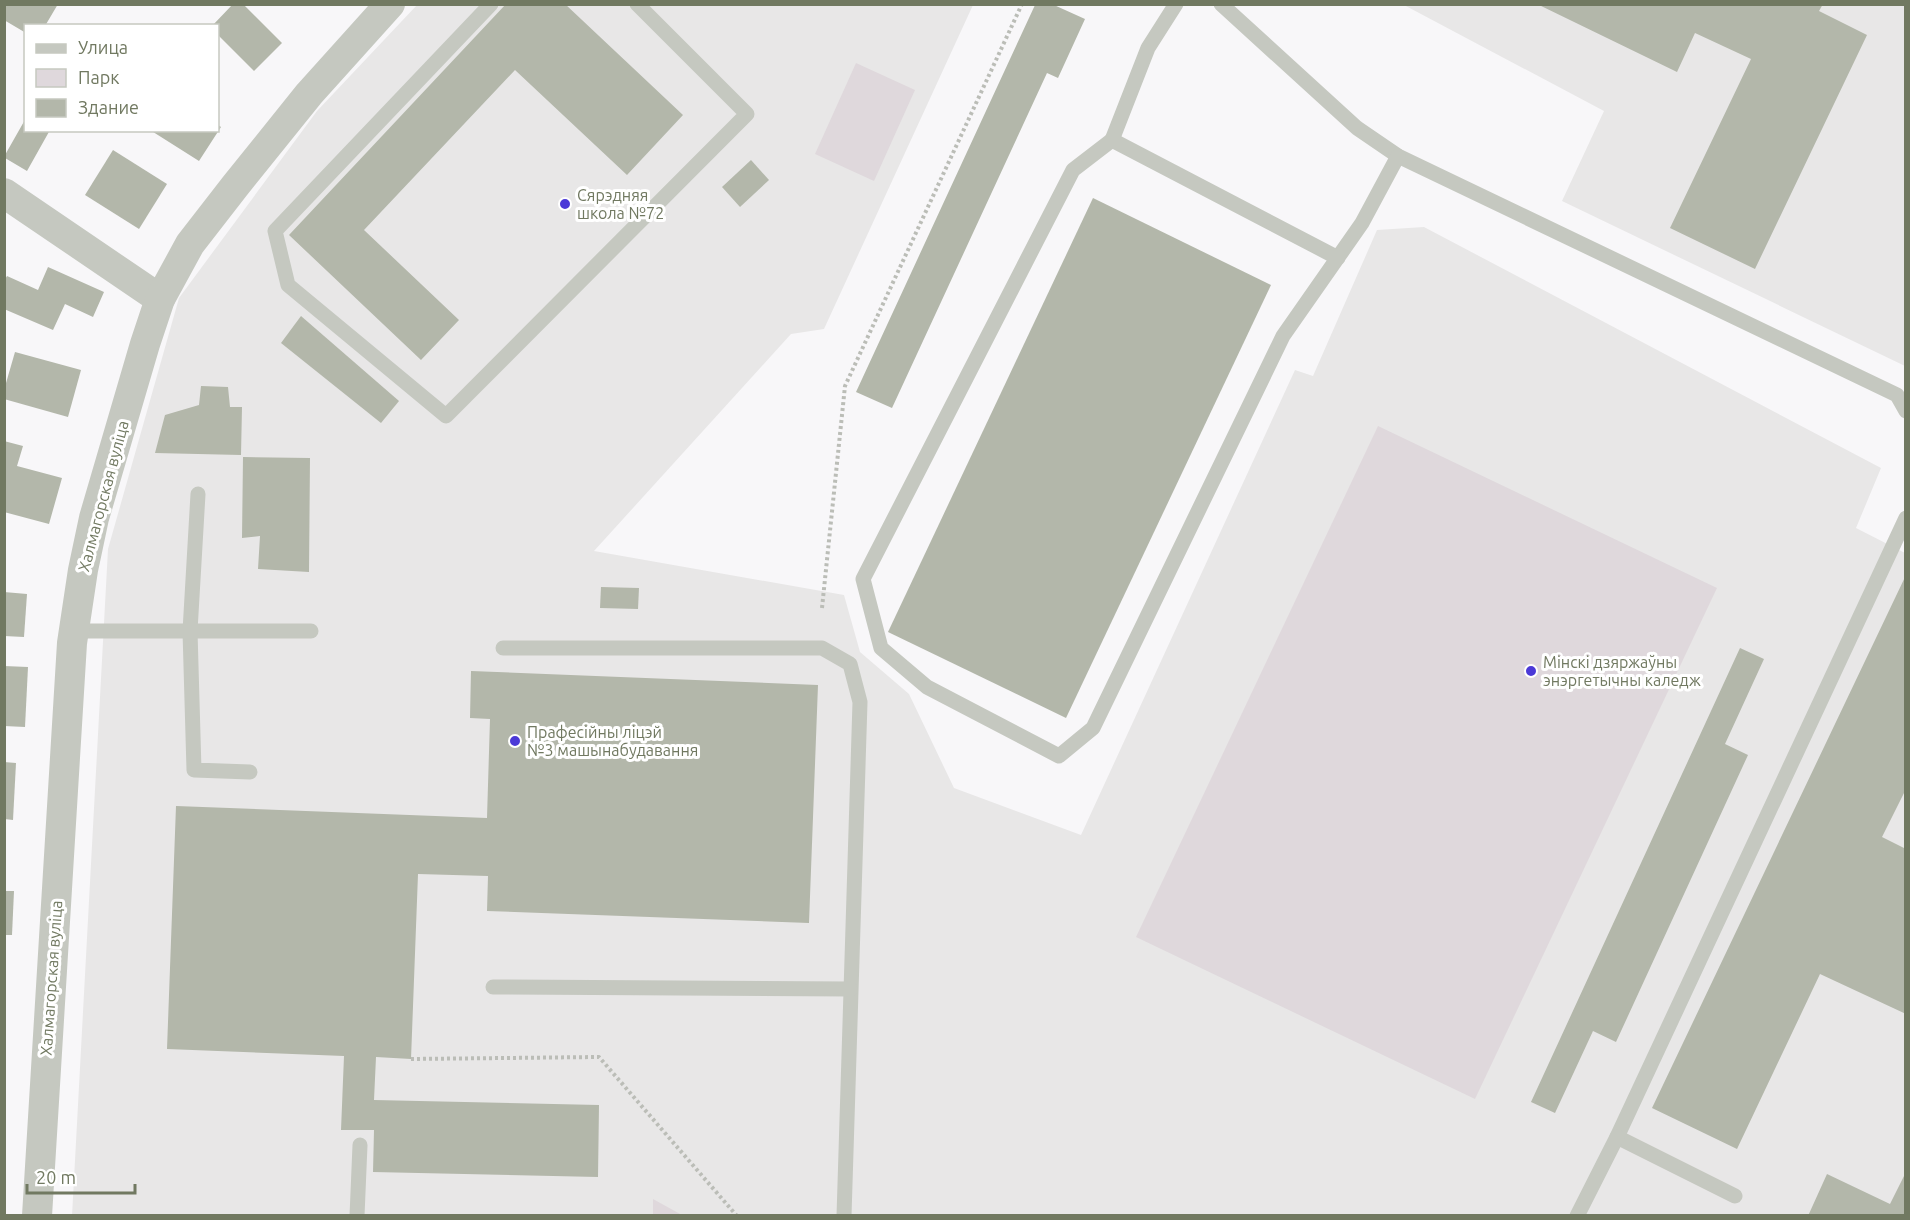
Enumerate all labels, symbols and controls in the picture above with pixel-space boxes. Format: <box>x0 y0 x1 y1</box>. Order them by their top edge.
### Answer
legend <box>24 24 219 132</box>
text: Улица <box>78 37 128 57</box>
text: Парк <box>78 67 119 87</box>
text: Здание <box>78 97 139 117</box>
place label: Сярэдняя школа №72 <box>577 186 664 222</box>
marker: Сярэдняя школа №72 <box>558 197 572 211</box>
street label: Халмагорская вуліца <box>74 418 132 574</box>
place label: Мінскі дзяржаўны энэргетычны каледж <box>1543 653 1701 689</box>
marker: Мінскі дзяржаўны энэргетычны каледж <box>1524 664 1538 678</box>
place label: Прафесійны ліцэй №3 машынабудавання <box>527 723 698 759</box>
marker: Прафесійны ліцэй №3 машынабудавання <box>508 734 522 748</box>
street label: Халмагорская вуліца <box>37 900 65 1056</box>
scale bar <box>27 1157 135 1195</box>
text: 20 m <box>36 1167 76 1187</box>

